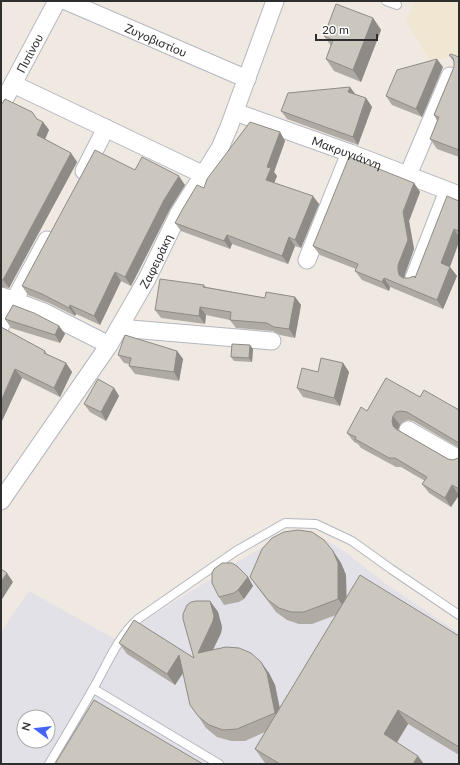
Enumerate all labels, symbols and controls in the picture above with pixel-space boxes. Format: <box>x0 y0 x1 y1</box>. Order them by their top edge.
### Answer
scale bar <box>316 16 377 42</box>
street label: Ζυγοβιστίου <box>123 20 189 60</box>
text: 20 m <box>322 22 349 37</box>
street label: Πιπίνου <box>13 31 46 75</box>
street label: Μακρυγιάννη <box>310 133 384 172</box>
street label: Ζαφειράκη <box>136 231 175 291</box>
north arrow <box>16 709 56 749</box>
text: N <box>18 721 33 732</box>

